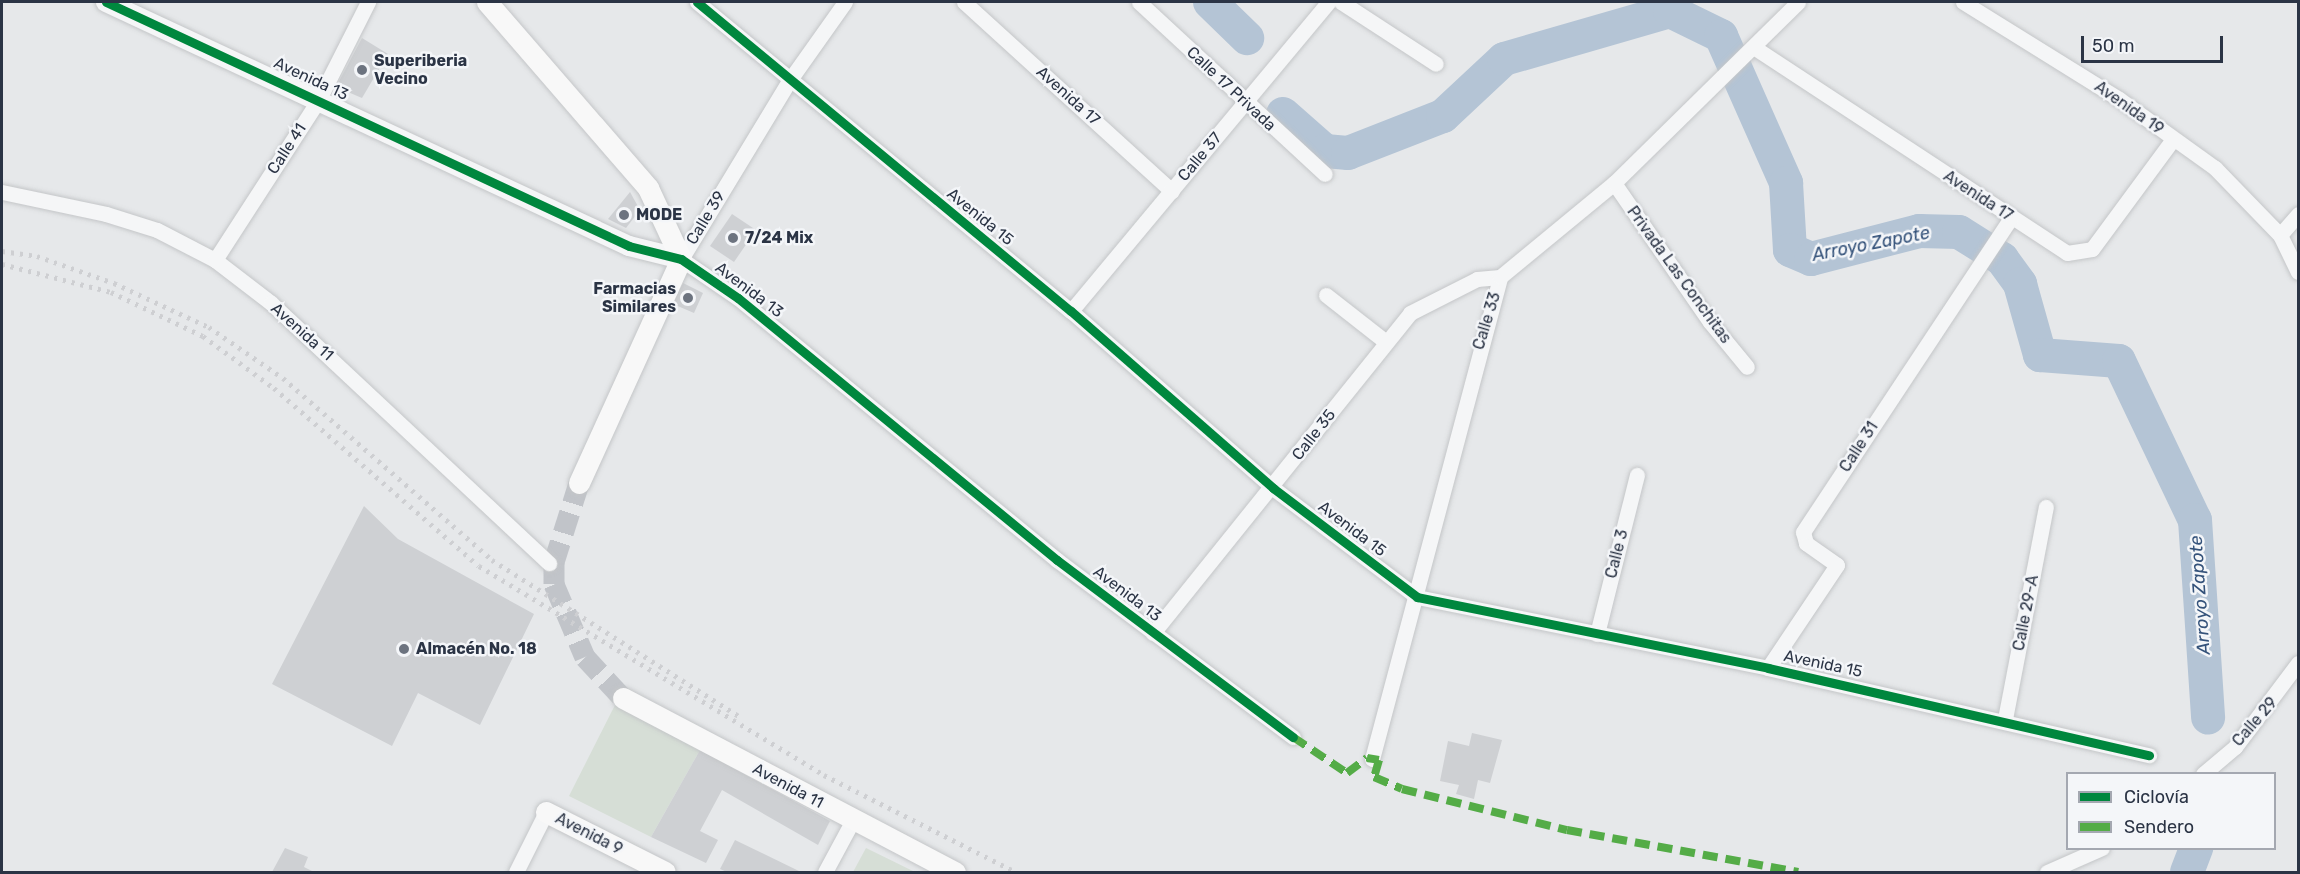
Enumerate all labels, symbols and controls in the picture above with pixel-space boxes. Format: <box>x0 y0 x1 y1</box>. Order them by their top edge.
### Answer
scale bar <box>2084 24 2226 62</box>
text: 50 m <box>2092 35 2135 57</box>
street label: Calle 17 Privada <box>1182 43 1280 135</box>
place label: Superiberia Vecino <box>374 51 467 89</box>
street label: Avenida 13 <box>271 53 351 105</box>
marker: Superiberia Vecino <box>355 63 369 77</box>
street label: Avenida 17 <box>1032 63 1104 129</box>
street label: Avenida 19 <box>2091 77 2167 139</box>
street label: Calle 41 <box>264 120 310 178</box>
street label: Calle 37 <box>1174 129 1226 185</box>
street label: Avenida 17 <box>1940 167 2016 225</box>
street label: Avenida 15 <box>943 184 1017 250</box>
street label: Calle 39 <box>683 188 729 248</box>
street label: Privada Las Conchitas <box>1623 203 1735 347</box>
place label: MODE <box>636 205 682 225</box>
marker: MODE <box>617 208 631 222</box>
water label: Arroyo Zapote <box>1810 222 1932 266</box>
place label: 7/24 Mix <box>745 228 813 248</box>
marker: 7/24 Mix <box>726 231 740 245</box>
street label: Avenida 13 <box>711 258 787 322</box>
place label: Farmacias Similares <box>593 279 676 317</box>
street label: Calle 33 <box>1469 290 1505 352</box>
marker: Farmacias Similares <box>681 291 695 305</box>
street label: Avenida 11 <box>267 299 337 365</box>
street label: Calle 35 <box>1288 406 1340 464</box>
street label: Calle 31 <box>1836 418 1882 476</box>
street label: Avenida 15 <box>1314 497 1390 561</box>
street label: Calle 3 <box>1602 528 1632 580</box>
water label: Arroyo Zapote <box>2185 535 2215 655</box>
street label: Avenida 13 <box>1089 562 1165 626</box>
street label: Calle 29-A <box>2009 573 2043 653</box>
place label: Almacén No. 18 <box>416 639 537 659</box>
marker: Almacén No. 18 <box>397 642 411 656</box>
street label: Avenida 15 <box>1782 646 1864 682</box>
street label: Calle 29 <box>2228 693 2282 751</box>
street label: Avenida 11 <box>749 759 827 813</box>
legend <box>2066 772 2276 850</box>
text: Ciclovía <box>2124 786 2189 808</box>
street label: Avenida 9 <box>552 809 626 859</box>
text: Sendero <box>2124 816 2194 838</box>

